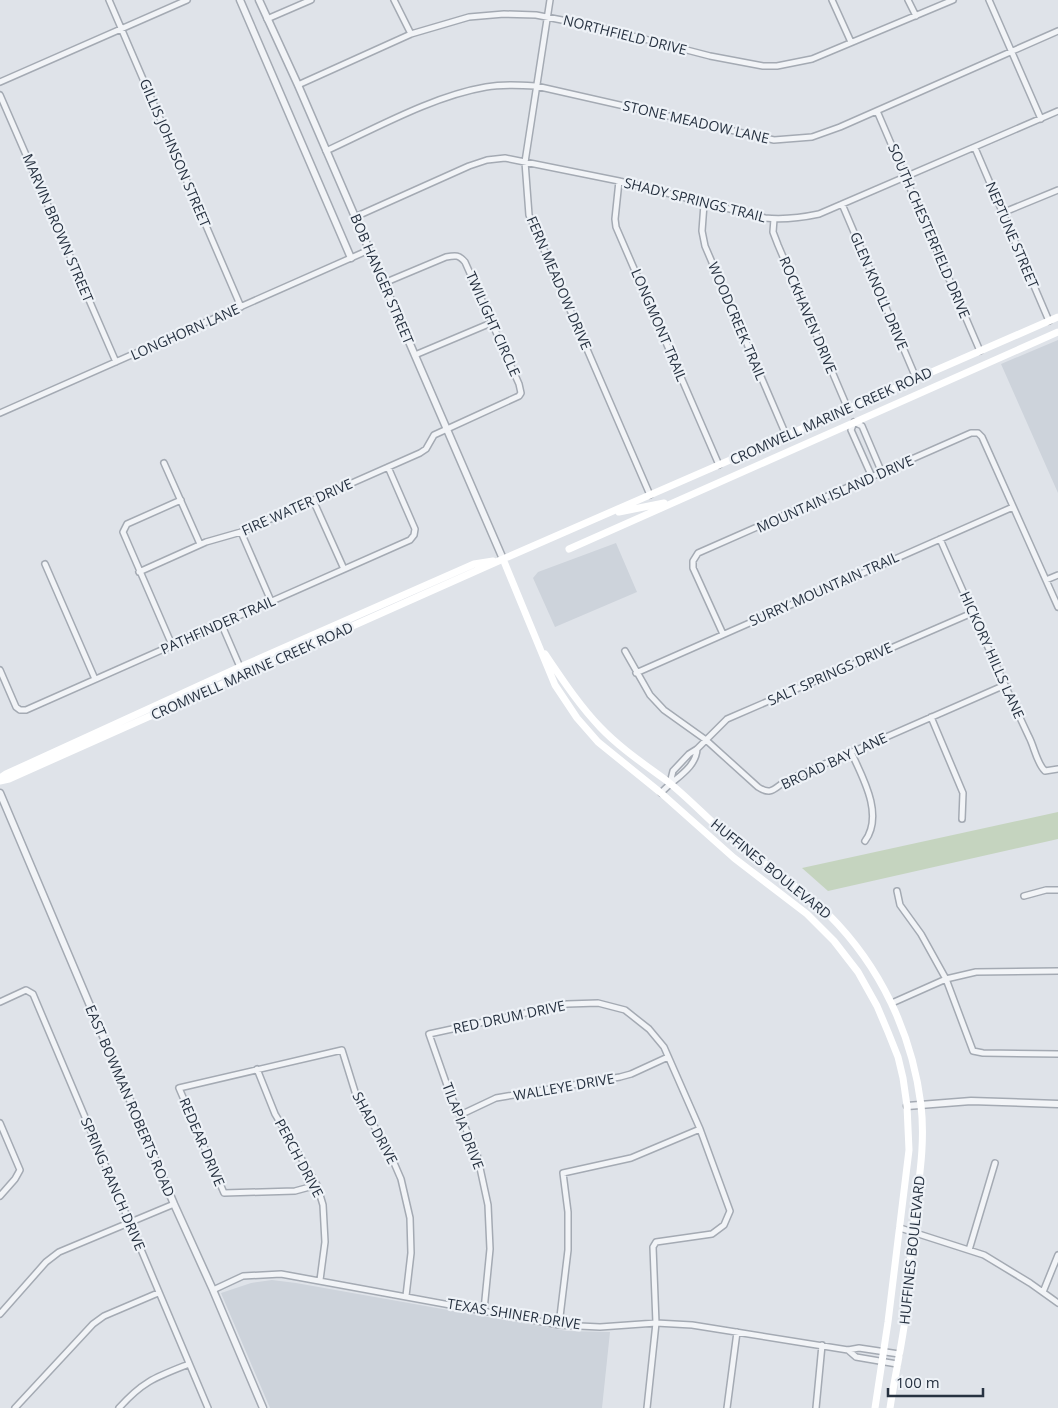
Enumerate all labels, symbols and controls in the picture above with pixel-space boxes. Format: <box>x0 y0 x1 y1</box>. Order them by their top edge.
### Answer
street label: NORTHFIELD DRIVE <box>561 10 689 59</box>
street label: GILLIS JOHNSON STREET <box>136 76 215 230</box>
street label: STONE MEADOW LANE <box>621 95 771 148</box>
street label: SOUTH CHESTERFIELD DRIVE <box>884 141 975 321</box>
street label: MARVIN BROWN STREET <box>19 151 98 305</box>
street label: SHADY SPRINGS TRAIL <box>622 173 768 226</box>
street label: NEPTUNE STREET <box>981 179 1044 291</box>
street label: BOB HANGER STREET <box>346 211 419 347</box>
street label: FERN MEADOW DRIVE <box>523 213 596 353</box>
street label: GLEN KNOLL DRIVE <box>846 229 913 353</box>
street label: ROCKHAVEN DRIVE <box>775 253 842 376</box>
street label: WOODCREEK TRAIL <box>704 259 771 383</box>
street label: LONGMONT TRAIL <box>627 266 692 384</box>
street label: TWILIGHT CIRCLE <box>462 268 525 379</box>
street label: LONGHORN LANE <box>127 299 242 364</box>
street label: CROMWELL MARINE CREEK ROAD <box>727 362 935 469</box>
street label: MOUNTAIN ISLAND DRIVE <box>753 450 916 537</box>
street label: FIRE WATER DRIVE <box>238 474 355 540</box>
street label: SURRY MOUNTAIN TRAIL <box>746 547 902 630</box>
street label: HICKORY HILLS LANE <box>956 588 1029 721</box>
street label: PATHFINDER TRAIL <box>157 591 278 658</box>
street label: CROMWELL MARINE CREEK ROAD <box>148 617 356 724</box>
street label: SALT SPRINGS DRIVE <box>764 637 895 710</box>
street label: BROAD BAY LANE <box>778 728 890 793</box>
street label: HUFFINES BOULEVARD <box>707 814 835 923</box>
street label: RED DRUM DRIVE <box>451 995 567 1038</box>
street label: EAST BOWMAN ROBERTS ROAD <box>81 1002 180 1200</box>
street label: WALLEYE DRIVE <box>512 1068 616 1105</box>
street label: TILAPIA DRIVE <box>438 1080 489 1172</box>
street label: SHAD DRIVE <box>348 1088 402 1167</box>
street label: REDEAR DRIVE <box>175 1095 230 1189</box>
street label: SPRING RANCH DRIVE <box>77 1114 150 1253</box>
street label: PERCH DRIVE <box>271 1115 328 1200</box>
street label: HUFFINES BOULEVARD <box>894 1174 929 1325</box>
street label: TEXAS SHINER DRIVE <box>446 1294 582 1333</box>
scale bar <box>888 1366 983 1398</box>
text: 100 m <box>896 1372 940 1392</box>

